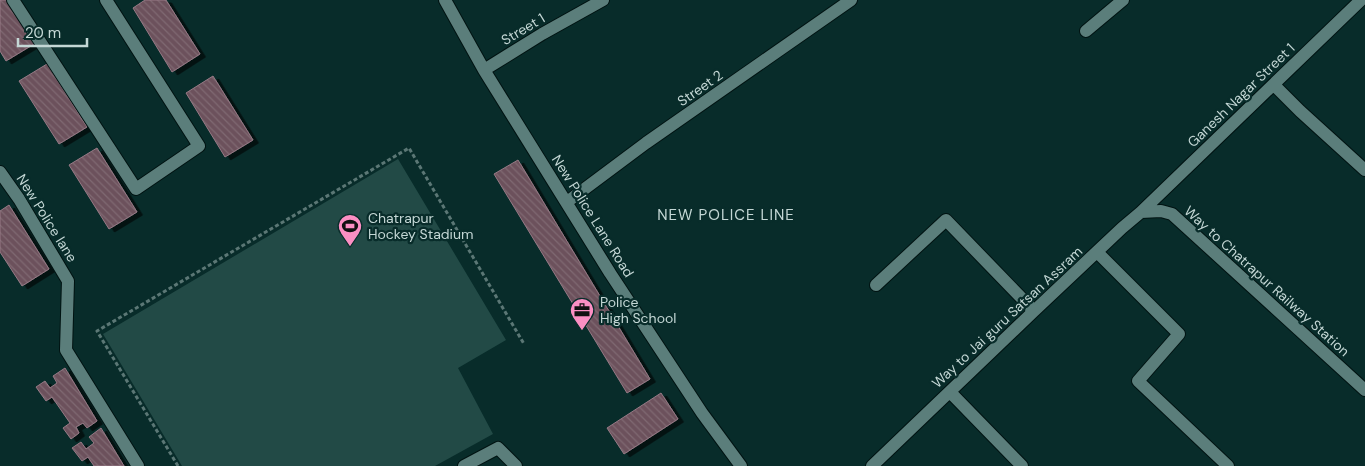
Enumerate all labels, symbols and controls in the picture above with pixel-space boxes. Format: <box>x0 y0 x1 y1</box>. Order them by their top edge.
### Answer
street label: Street 1 <box>498 9 548 49</box>
scale bar <box>18 15 86 47</box>
text: 20 m <box>25 23 61 43</box>
street label: Ganesh Nagar Street 1 <box>1184 39 1298 151</box>
street label: Street 2 <box>674 66 726 110</box>
street label: New Police Lane Road <box>548 151 638 281</box>
street label: New Police lane <box>13 171 81 265</box>
street label: Way to Chatrapur Railway Station <box>1181 202 1353 360</box>
district label: NEW POLICE LINE <box>657 205 795 225</box>
place label: Chatrapur Hockey Stadium <box>368 209 473 243</box>
sports icon: Chatrapur Hockey Stadium <box>337 213 363 247</box>
street label: Way to Jai guru Satsan Assram <box>928 242 1086 392</box>
place label: Police High School <box>600 293 676 327</box>
office icon: Police High School <box>569 297 595 331</box>

